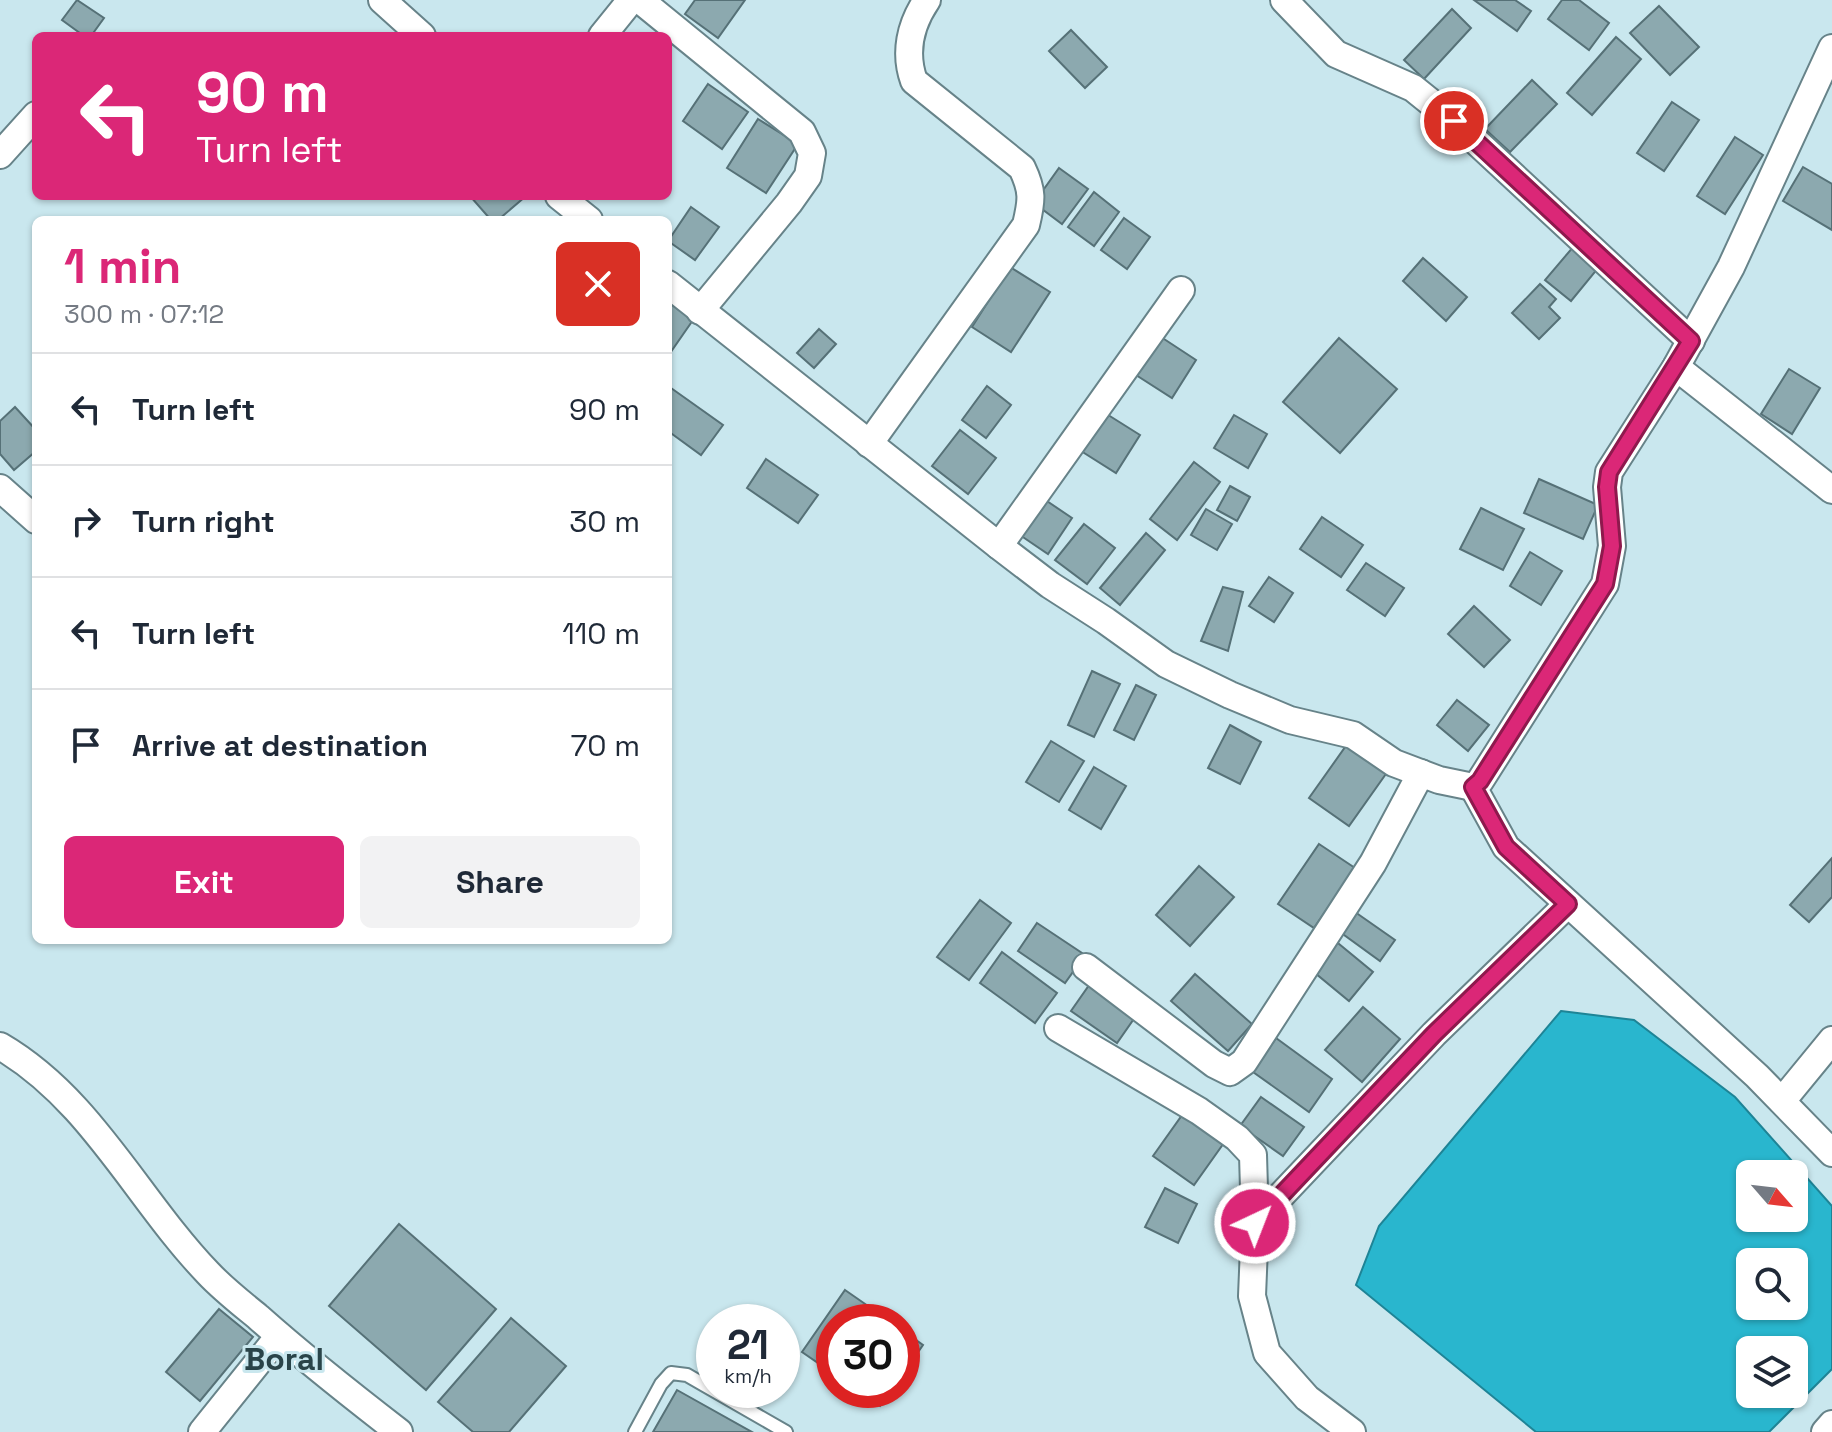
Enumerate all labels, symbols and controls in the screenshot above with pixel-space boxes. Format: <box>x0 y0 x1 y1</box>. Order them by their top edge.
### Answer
text: 90 m <box>196 57 329 128</box>
icon: left <box>64 64 168 168</box>
pin <box>1420 87 1488 155</box>
icon: arrive <box>1432 99 1476 143</box>
text: Turn left <box>196 127 343 173</box>
text: 1 min <box>64 236 181 297</box>
button: close <box>556 242 640 326</box>
text: 300 m · 07:12 <box>64 297 224 331</box>
icon: left <box>64 387 108 431</box>
text: Turn left <box>132 390 255 429</box>
text: 90 m <box>569 390 640 429</box>
icon: right <box>64 499 108 543</box>
text: Turn right <box>132 502 275 541</box>
text: 30 m <box>569 502 640 541</box>
icon: left <box>64 611 108 655</box>
text: Turn left <box>132 614 255 653</box>
text: 110 m <box>562 614 640 653</box>
icon: arrive <box>64 723 108 767</box>
text: Arrive at destination <box>132 726 428 765</box>
text: 70 m <box>571 726 640 765</box>
button: Exit <box>64 836 344 928</box>
button: Share <box>360 836 640 928</box>
north arrow <box>1736 1160 1808 1232</box>
map controls <box>1736 1160 1808 1408</box>
position arrow <box>1213 1181 1297 1265</box>
button: search <box>1736 1248 1808 1320</box>
speed limit sign: 30 <box>816 1304 920 1408</box>
text: 21 <box>727 1320 769 1371</box>
button: layers <box>1736 1336 1808 1408</box>
district label: Boral <box>244 1339 324 1379</box>
text: km/h <box>724 1363 772 1389</box>

